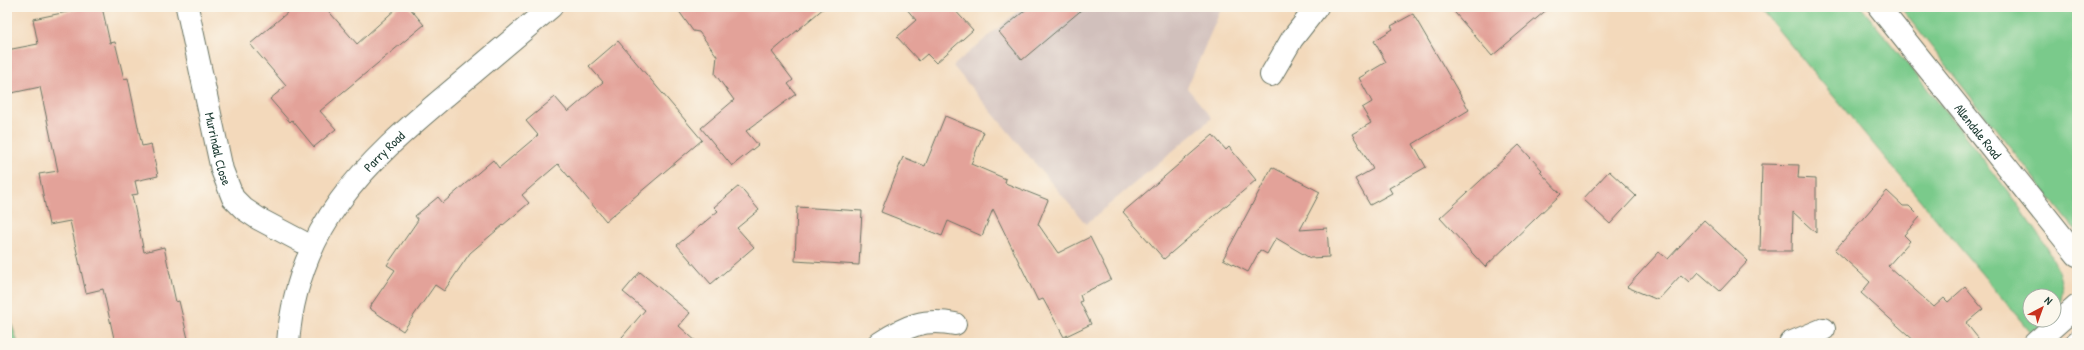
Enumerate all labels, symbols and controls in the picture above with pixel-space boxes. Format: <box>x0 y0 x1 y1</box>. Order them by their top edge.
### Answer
street label: Allendale Road <box>1951 100 2006 163</box>
street label: Murrindal Close <box>201 110 236 188</box>
street label: Parry Road <box>359 127 408 175</box>
north arrow <box>2022 288 2062 328</box>
text: N <box>2042 293 2055 308</box>

